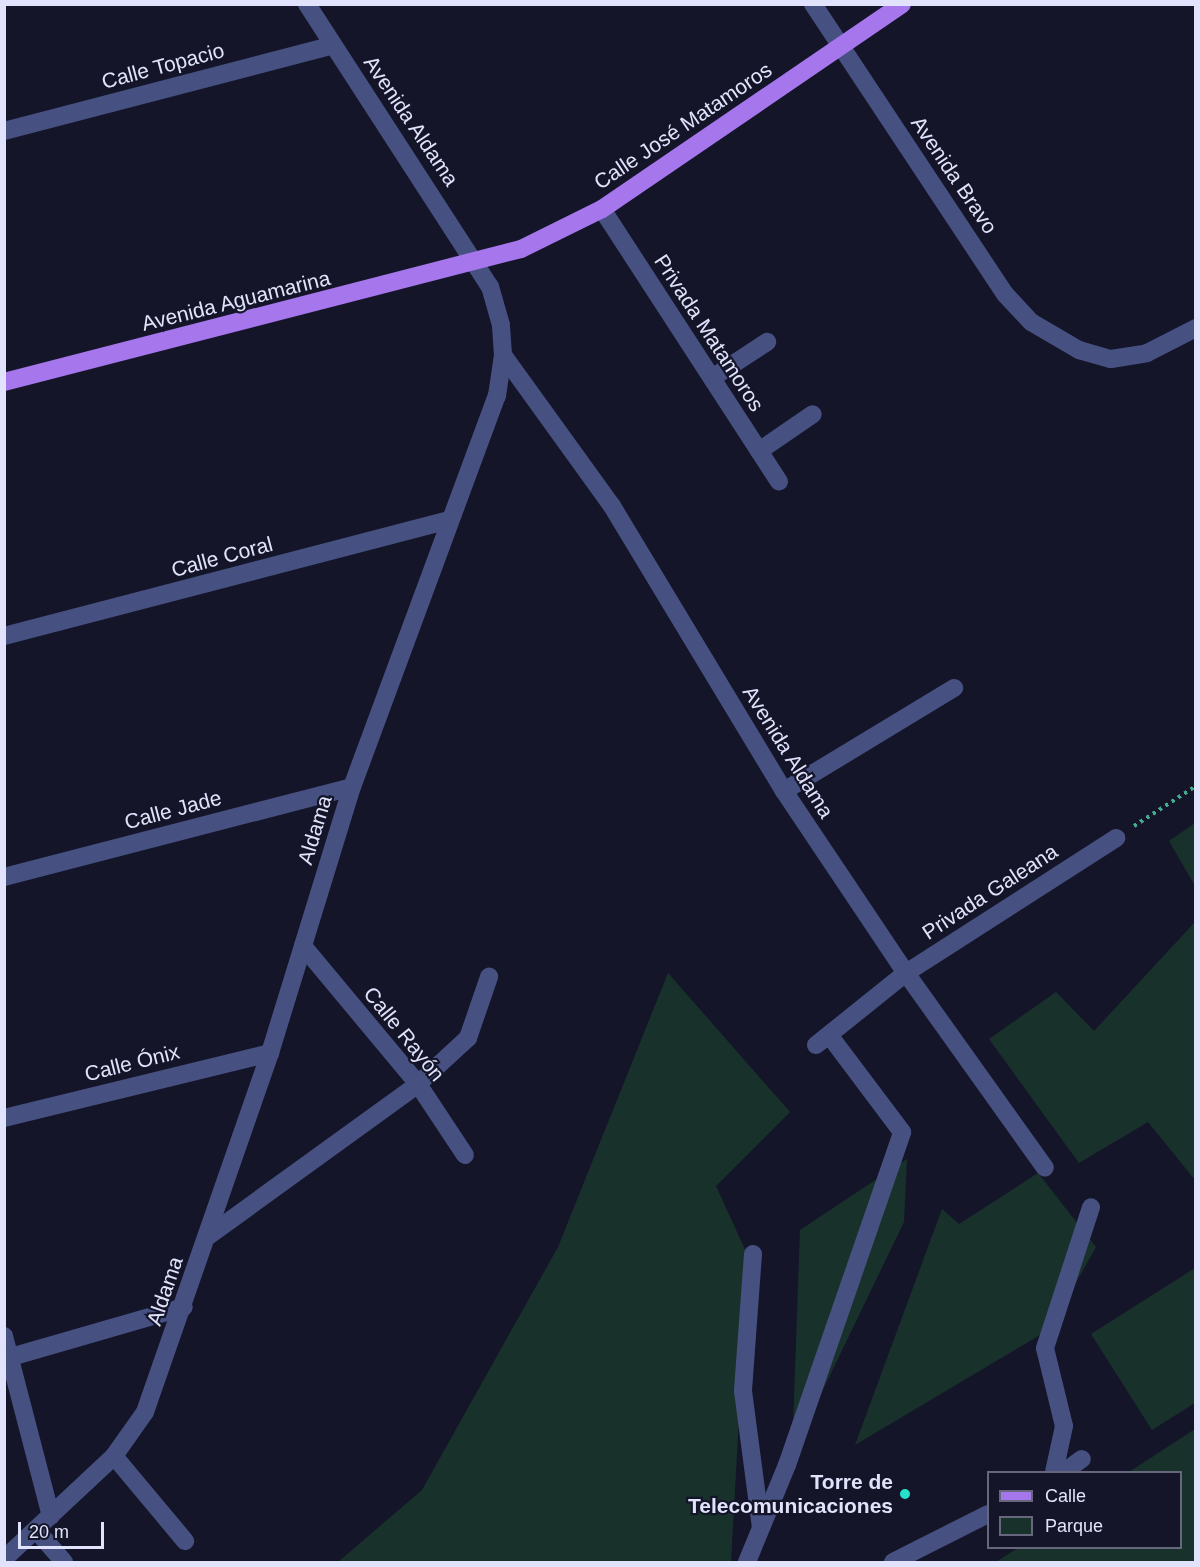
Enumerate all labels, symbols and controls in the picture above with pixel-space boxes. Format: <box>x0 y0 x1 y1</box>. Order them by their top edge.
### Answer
street label: Calle Topacio <box>99 38 227 94</box>
street label: Avenida Aldama <box>358 51 464 191</box>
street label: Calle José Matamoros <box>589 57 777 195</box>
street label: Avenida Bravo <box>905 111 1003 239</box>
street label: Privada Matamoros <box>649 250 769 416</box>
street label: Avenida Aguamarina <box>139 265 333 337</box>
street label: Calle Coral <box>169 531 275 583</box>
street label: Avenida Aldama <box>737 681 839 823</box>
street label: Calle Jade <box>122 785 224 835</box>
street label: Aldama <box>293 792 337 868</box>
street label: Privada Galeana <box>918 839 1062 945</box>
street label: Calle Rayón <box>358 982 450 1086</box>
street label: Calle Ónix <box>82 1039 182 1087</box>
street label: Aldama <box>141 1253 189 1329</box>
place label: Torre de Telecomunicaciones <box>688 1469 893 1519</box>
legend <box>987 1471 1182 1549</box>
text: Calle <box>1045 1486 1086 1506</box>
marker: Torre de Telecomunicaciones <box>898 1487 912 1501</box>
scale bar <box>21 1510 106 1548</box>
text: Parque <box>1045 1516 1103 1536</box>
text: 20 m <box>29 1522 69 1542</box>

